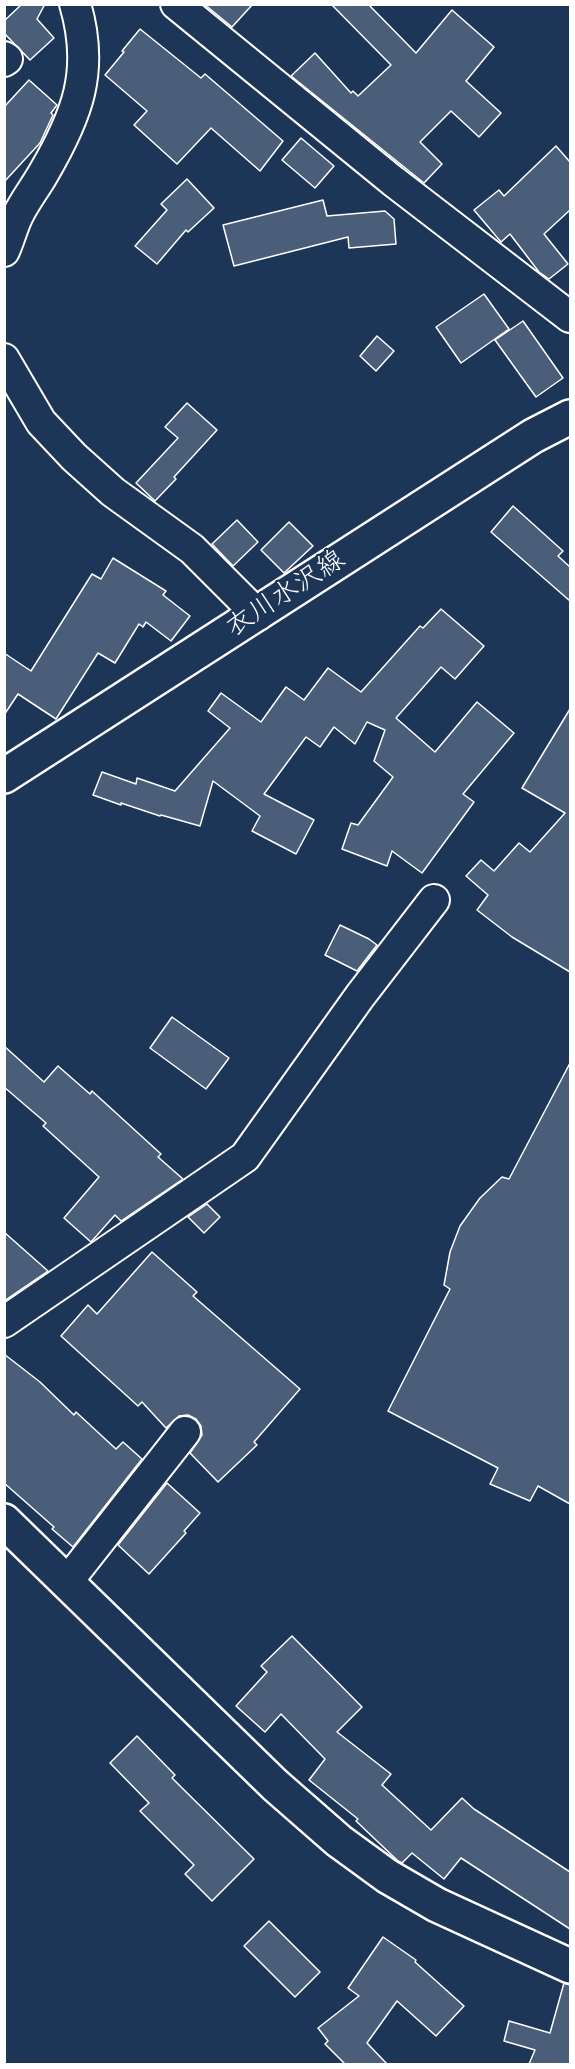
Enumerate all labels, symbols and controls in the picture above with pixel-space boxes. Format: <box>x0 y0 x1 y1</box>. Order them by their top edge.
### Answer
street label: 衣川水沢線 <box>222 546 352 646</box>

